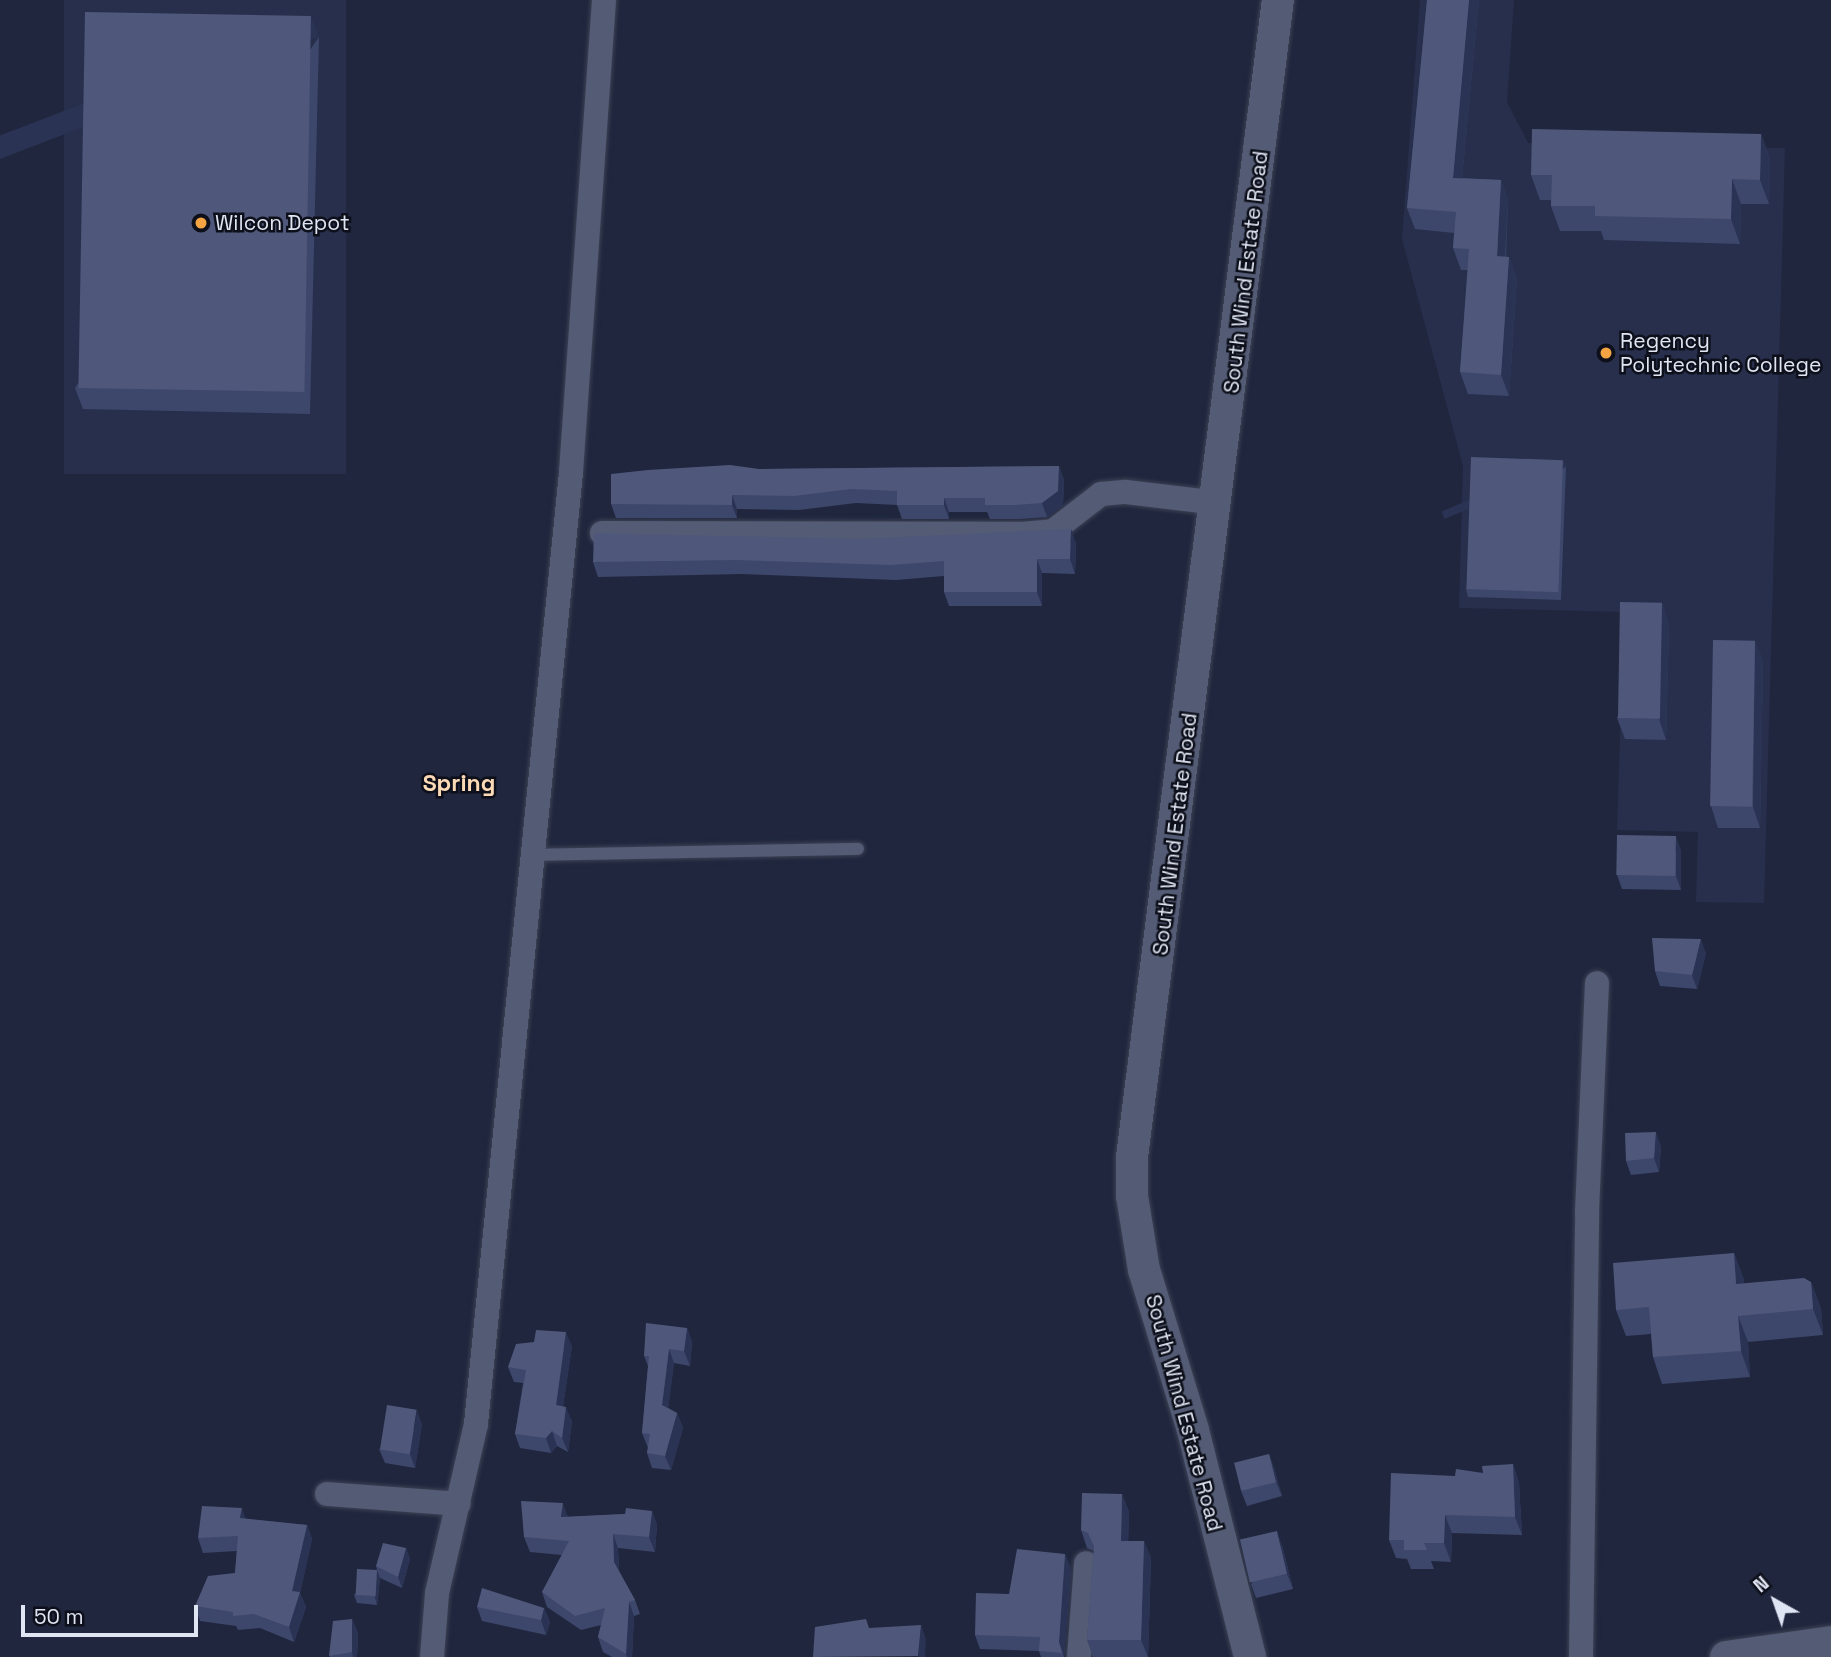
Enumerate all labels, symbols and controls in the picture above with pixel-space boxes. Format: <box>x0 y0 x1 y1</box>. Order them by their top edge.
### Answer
street label: South Wind Estate Road <box>1219 149 1273 395</box>
place label: Wilcon Depot <box>215 210 350 236</box>
marker: Wilcon Depot <box>193 215 209 231</box>
place label: Regency Polytechnic College <box>1620 328 1821 378</box>
marker: Regency Polytechnic College <box>1598 345 1614 361</box>
street label: South Wind Estate Road <box>1148 711 1202 957</box>
district label: Spring <box>423 769 495 797</box>
street label: South Wind Estate Road <box>1140 1292 1228 1534</box>
north arrow <box>1740 1566 1810 1636</box>
text: N <box>1748 1571 1774 1598</box>
scale bar <box>24 1590 201 1634</box>
text: 50 m <box>34 1603 84 1630</box>

